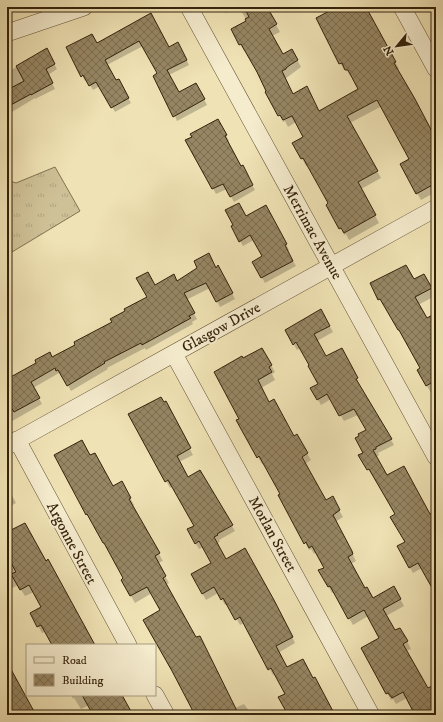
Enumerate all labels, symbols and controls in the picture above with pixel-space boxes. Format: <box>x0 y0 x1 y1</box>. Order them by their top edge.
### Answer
north arrow <box>377 26 417 66</box>
text: N <box>381 43 397 58</box>
street label: Merrimac Avenue <box>279 182 346 283</box>
street label: Glasgow Drive <box>179 298 264 357</box>
street label: Morlan Street <box>244 493 301 576</box>
street label: Argonne Street <box>42 499 101 588</box>
legend <box>26 644 156 696</box>
text: Road <box>62 653 87 668</box>
text: Building <box>62 673 103 688</box>

